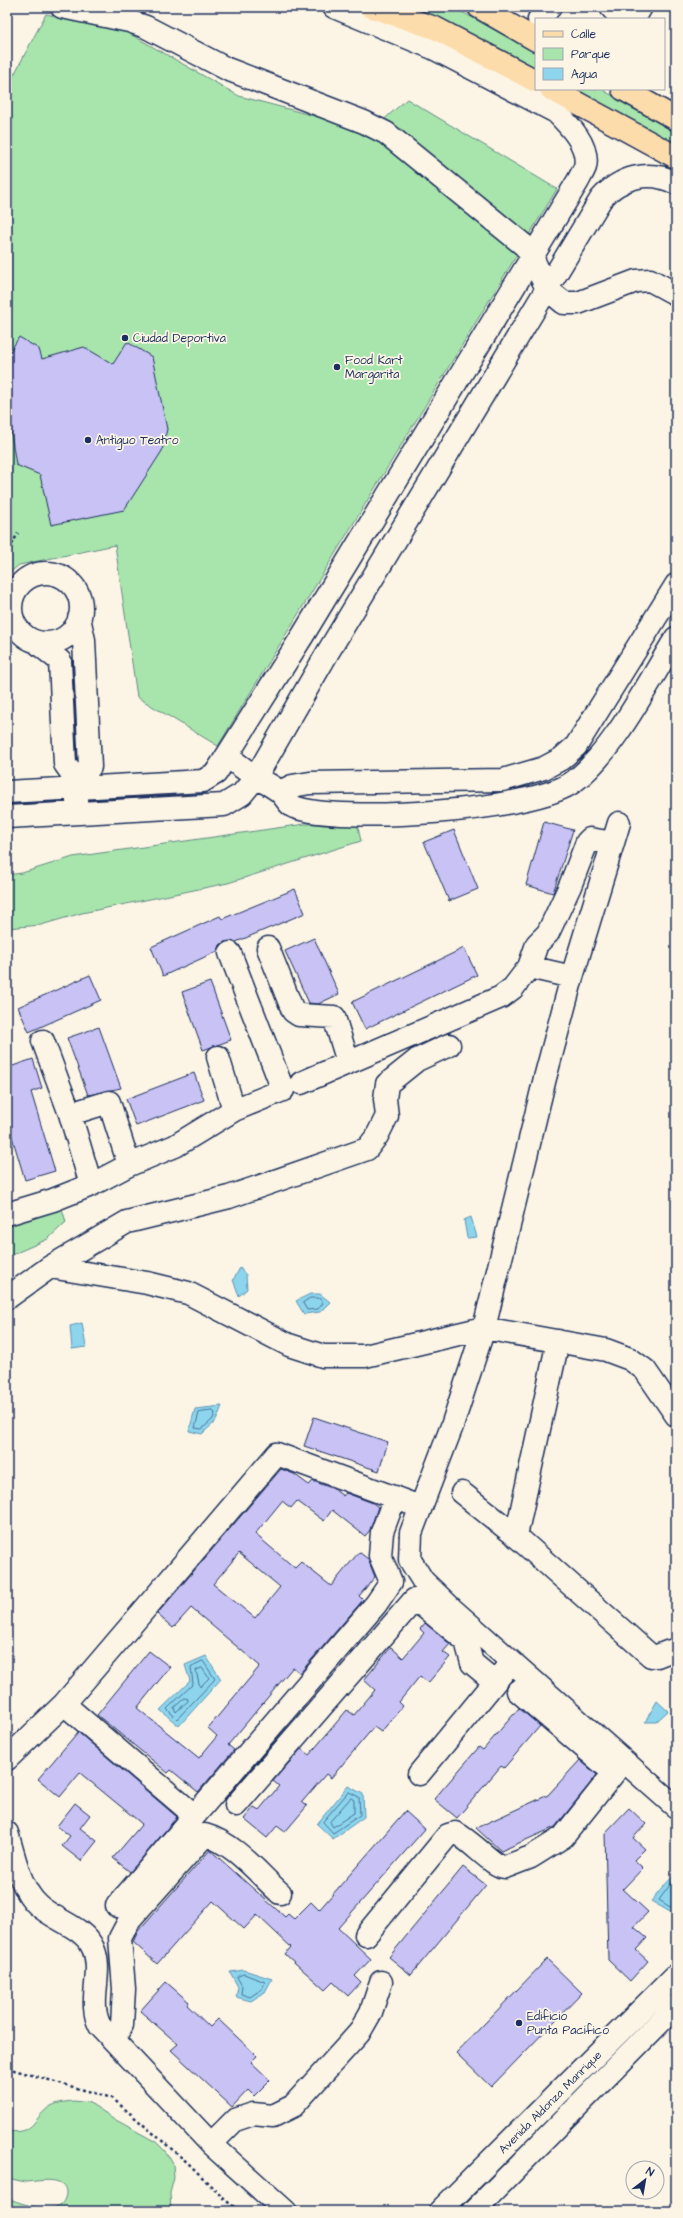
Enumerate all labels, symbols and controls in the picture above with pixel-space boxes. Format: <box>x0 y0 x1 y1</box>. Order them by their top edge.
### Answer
legend <box>535 18 665 90</box>
text: Calle <box>571 26 596 43</box>
text: Parque <box>571 46 611 63</box>
text: Agua <box>571 66 597 84</box>
place label: Ciudad Deportiva <box>133 330 226 347</box>
marker: Ciudad Deportiva <box>120 333 130 343</box>
place label: Food Kart Margarita <box>345 352 403 384</box>
marker: Food Kart Margarita <box>332 362 342 372</box>
place label: Antiguo Teatro <box>96 432 179 450</box>
marker: Antiguo Teatro <box>83 435 93 445</box>
place label: Edificio Punta Pacífico <box>527 2008 609 2039</box>
marker: Edificio Punta Pacífico <box>514 2018 524 2028</box>
street label: Avenida Aldonza Manrique <box>495 2047 606 2158</box>
north arrow <box>625 2160 665 2200</box>
text: N <box>643 2164 657 2180</box>

